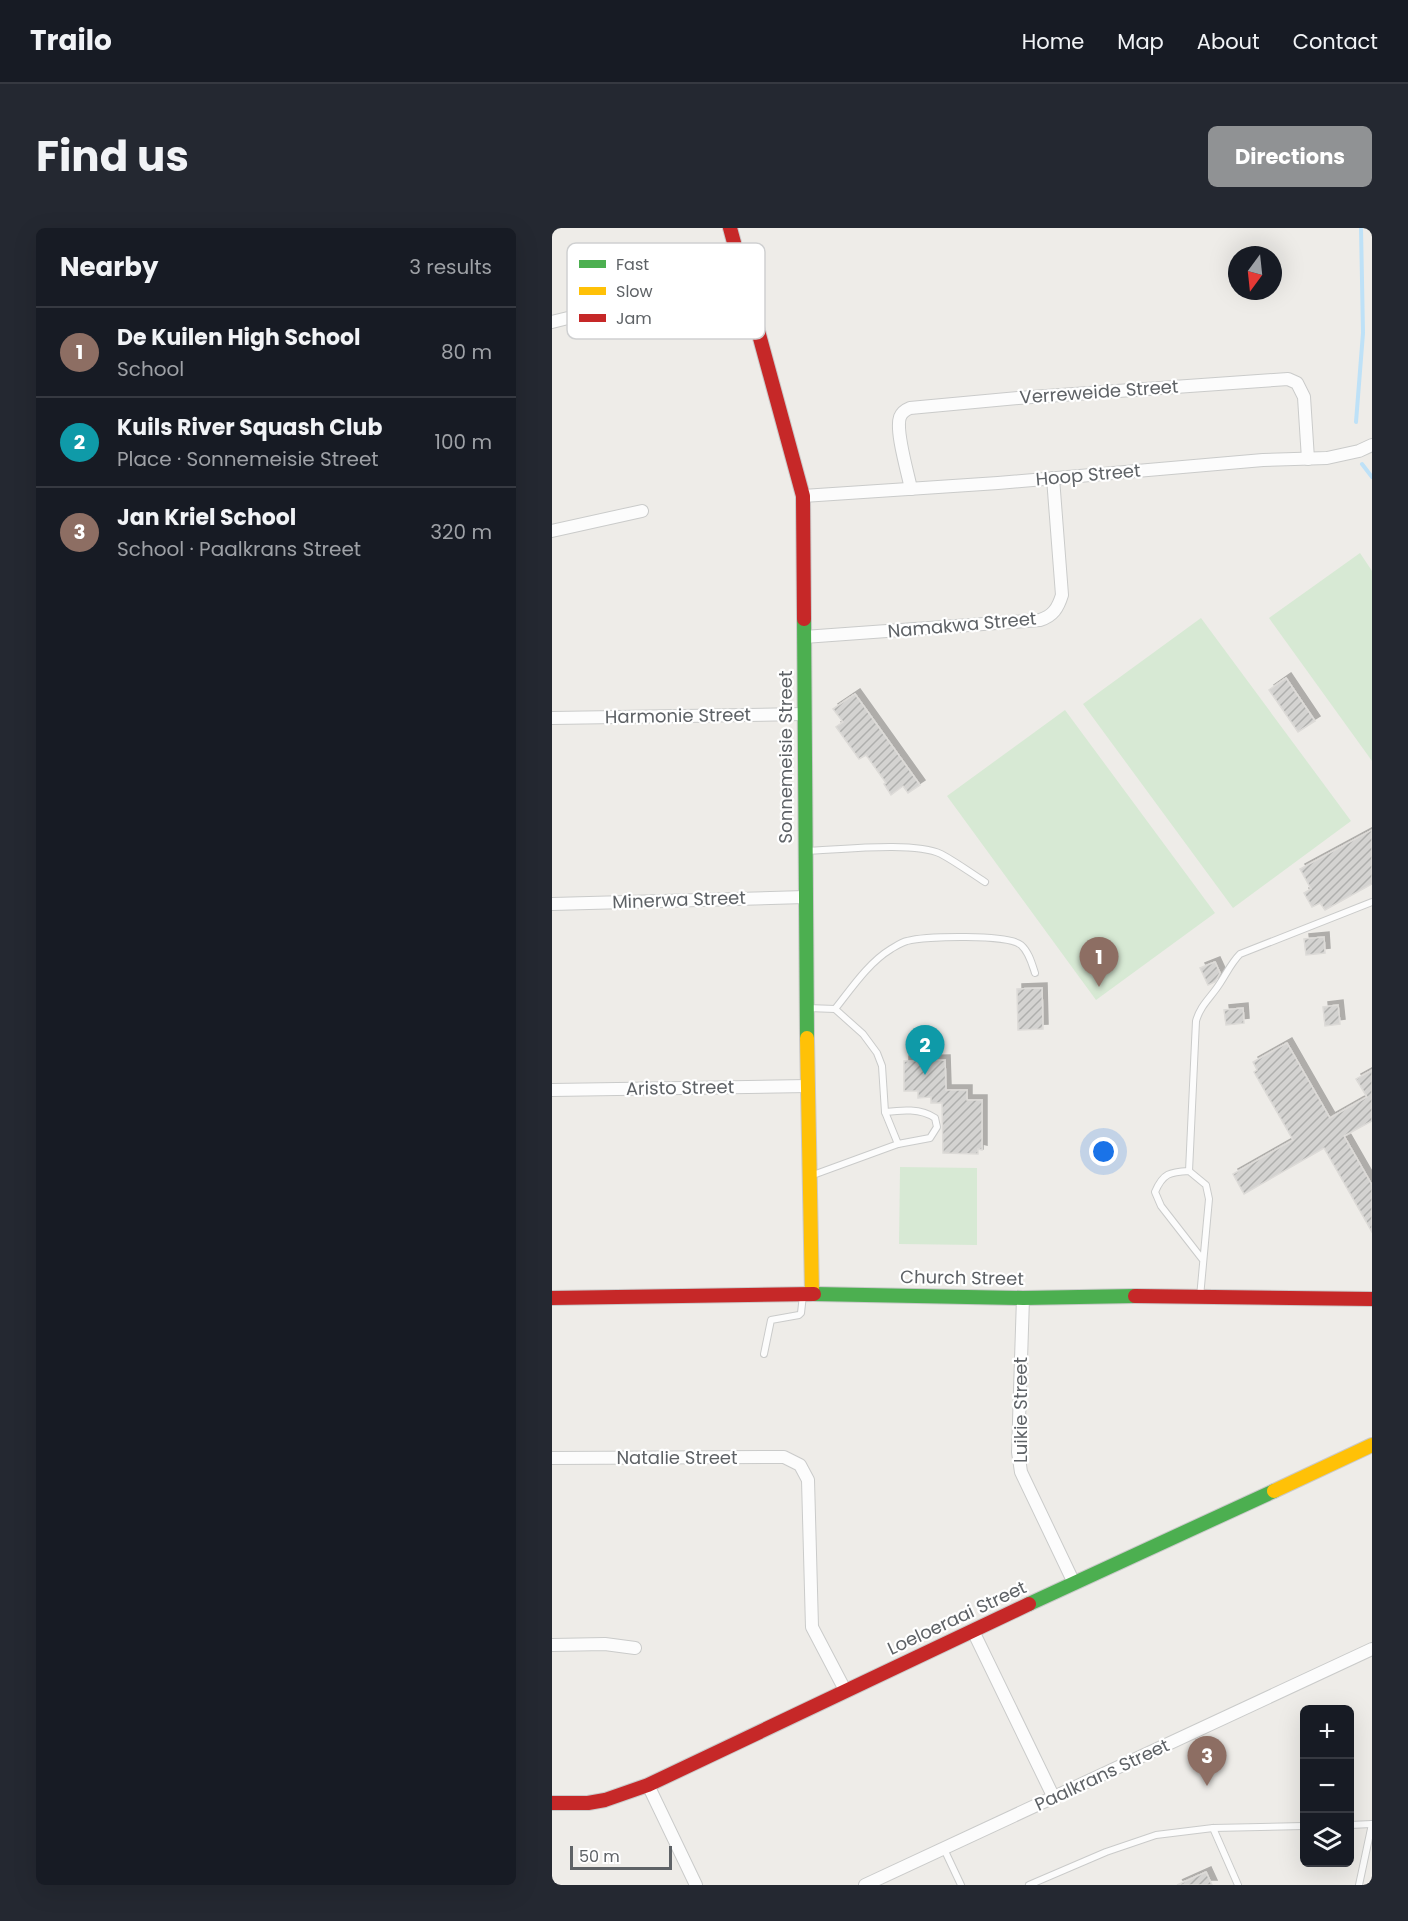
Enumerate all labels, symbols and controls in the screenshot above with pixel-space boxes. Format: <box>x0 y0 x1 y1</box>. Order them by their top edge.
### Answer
text: Trailo <box>30 21 112 60</box>
text: Home <box>1022 27 1084 56</box>
text: Map <box>1117 27 1164 56</box>
text: About <box>1197 27 1260 56</box>
text: Contact <box>1293 27 1378 56</box>
button: Directions <box>1208 126 1372 187</box>
text: Find us <box>36 127 189 186</box>
legend <box>567 243 765 339</box>
north arrow <box>1228 246 1282 300</box>
text: Nearby <box>60 249 158 285</box>
text: 3 results <box>409 253 492 281</box>
text: Fast <box>616 253 649 276</box>
text: Slow <box>616 280 653 303</box>
text: Jam <box>616 307 652 330</box>
text: De Kuilen High School <box>117 322 361 353</box>
text: 1 <box>76 338 83 366</box>
text: 80 m <box>441 338 492 366</box>
text: School <box>117 355 184 383</box>
street label: Verreweide Street <box>1019 373 1179 410</box>
text: Kuils River Squash Club <box>117 412 382 443</box>
text: 2 <box>74 428 85 456</box>
text: 100 m <box>435 428 492 456</box>
text: Place · Sonnemeisie Street <box>117 445 379 473</box>
street label: Hoop Street <box>1034 457 1141 492</box>
text: Jan Kriel School <box>117 502 296 533</box>
text: 3 <box>73 518 86 546</box>
text: 320 m <box>430 518 492 546</box>
text: School · Paalkrans Street <box>117 535 361 563</box>
street label: Namakwa Street <box>887 606 1037 643</box>
street label: Sonnemeisie Street <box>773 671 798 843</box>
street label: Harmonie Street <box>605 702 751 729</box>
street label: Minerwa Street <box>612 885 746 914</box>
pin: 1 <box>1080 938 1118 987</box>
pin: 2 <box>906 1026 944 1075</box>
street label: Aristo Street <box>626 1074 734 1101</box>
your location <box>1089 1137 1118 1166</box>
street label: Church Street <box>900 1264 1024 1291</box>
street label: Luikie Street <box>1008 1357 1033 1463</box>
street label: Natalie Street <box>616 1445 738 1470</box>
street label: Loeloeraai Street <box>883 1574 1030 1661</box>
map controls <box>1300 1705 1354 1867</box>
button: + <box>1300 1705 1354 1759</box>
street label: Paalkrans Street <box>1030 1732 1173 1817</box>
pin: 3 <box>1188 1736 1226 1786</box>
button: − <box>1300 1759 1354 1813</box>
button: layers <box>1300 1813 1354 1867</box>
scale bar <box>570 1843 672 1870</box>
text: 50 m <box>579 1845 620 1868</box>

